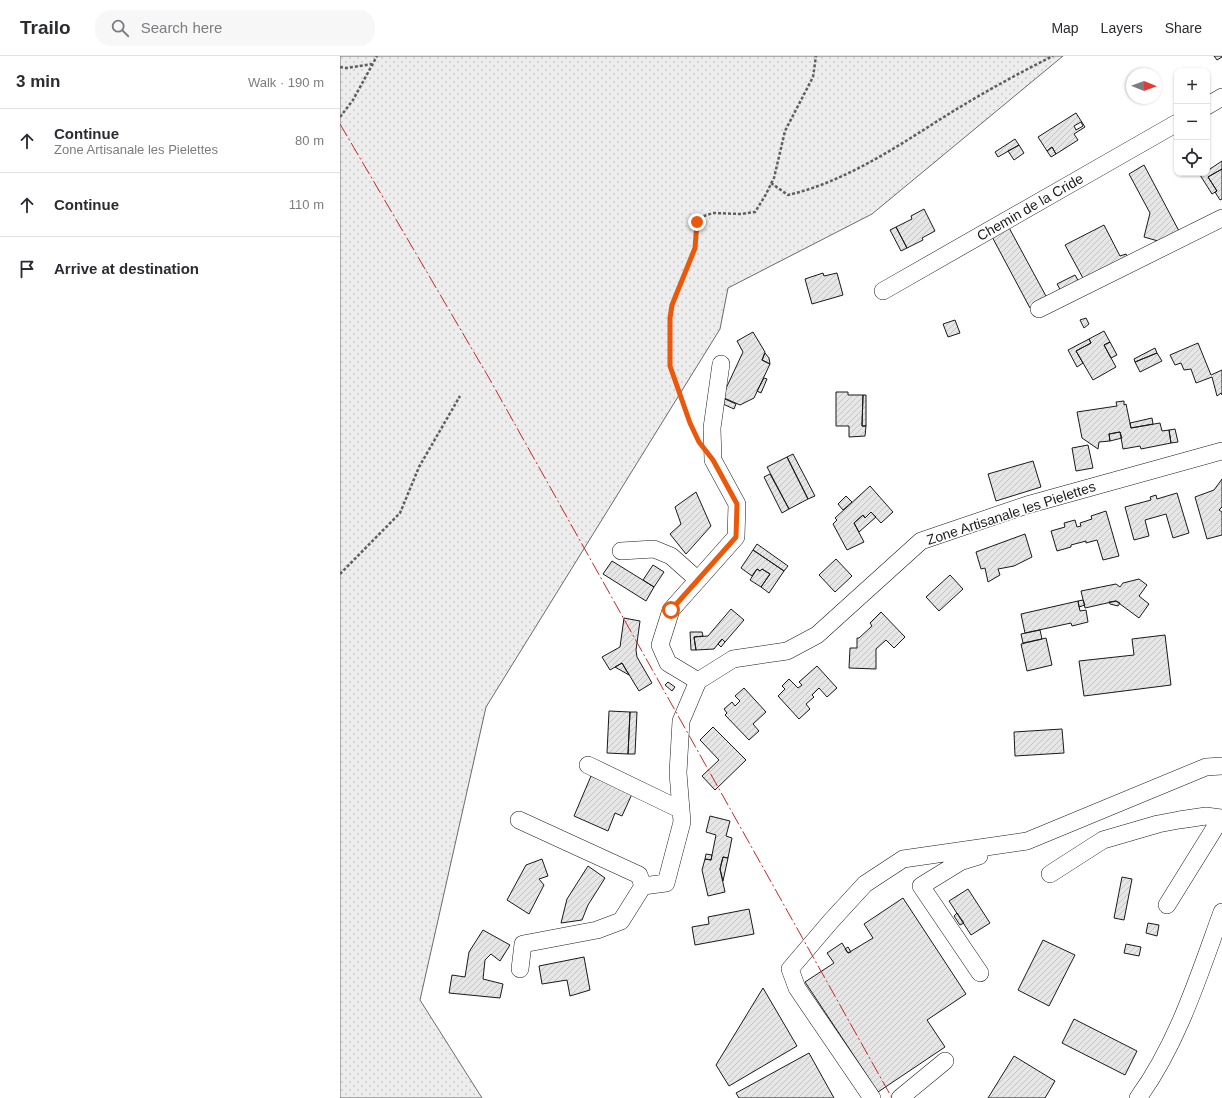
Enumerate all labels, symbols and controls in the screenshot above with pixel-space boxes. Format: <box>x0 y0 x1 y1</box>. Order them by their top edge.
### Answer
search box <box>95 10 375 46</box>
text: Trailo <box>20 17 71 38</box>
icon: search <box>109 17 131 39</box>
text: Search here <box>141 19 222 36</box>
text: Map <box>1051 20 1079 36</box>
text: Layers <box>1101 20 1143 36</box>
text: Share <box>1165 20 1202 36</box>
north arrow <box>1126 68 1162 104</box>
map controls <box>1174 68 1210 176</box>
button: + <box>1174 68 1210 104</box>
text: 3 min <box>16 72 60 91</box>
text: Walk · 190 m <box>248 75 324 90</box>
button: − <box>1174 104 1210 140</box>
text: Continue <box>54 125 119 142</box>
icon: ahead <box>16 130 38 152</box>
text: 80 m <box>295 133 324 148</box>
button: locate <box>1174 140 1210 176</box>
text: Zone Artisanale les Pielettes <box>54 142 218 157</box>
street label: Chemin de la Cride <box>974 170 1086 244</box>
icon: ahead <box>16 194 38 216</box>
text: Continue <box>54 196 119 213</box>
text: 110 m <box>289 197 324 212</box>
route end <box>688 213 706 231</box>
icon: arrive <box>16 258 38 280</box>
text: Arrive at destination <box>54 260 199 277</box>
street label: Zone Artisanale les Pielettes <box>925 478 1097 548</box>
route start <box>662 601 680 619</box>

